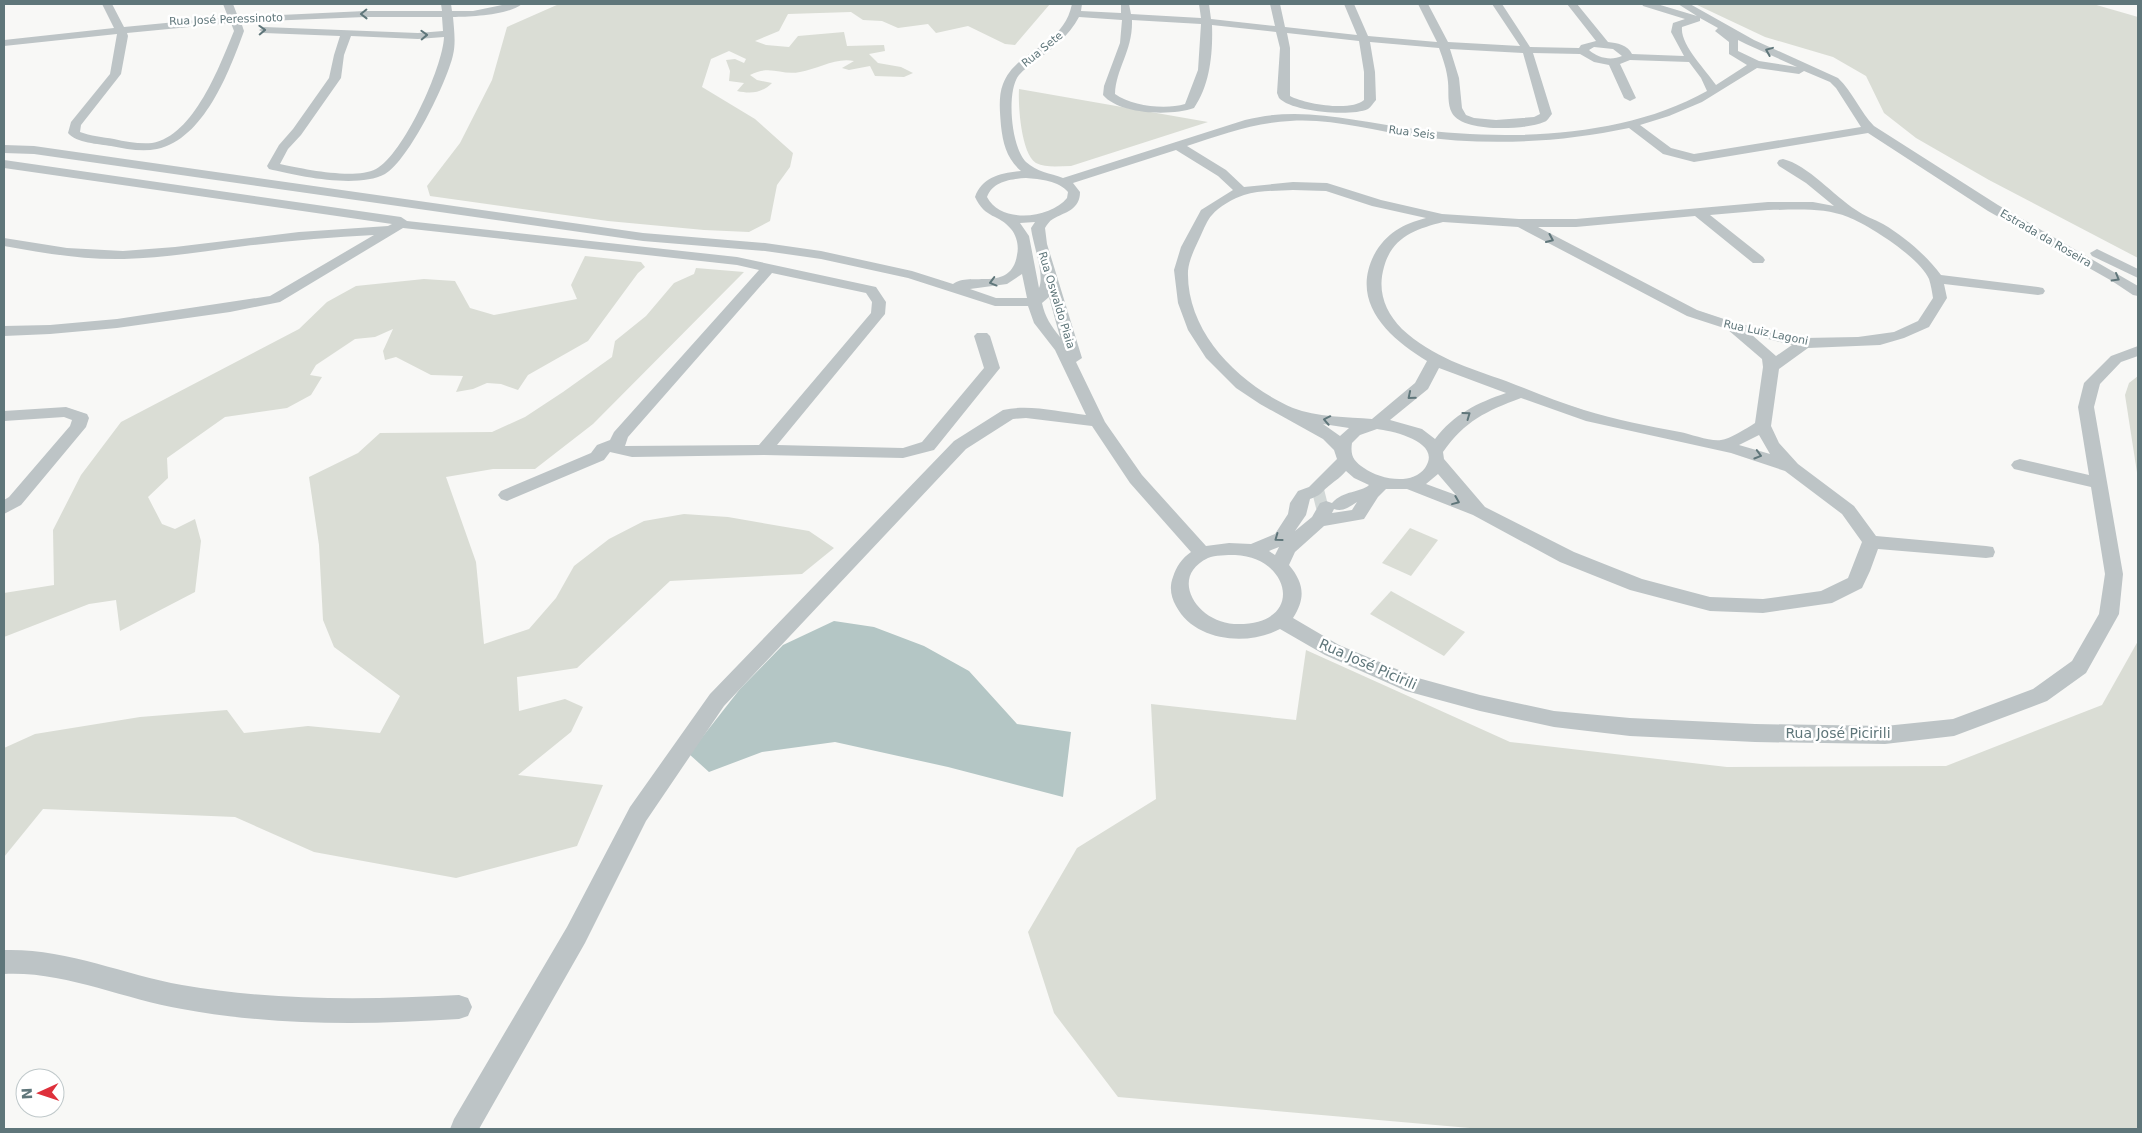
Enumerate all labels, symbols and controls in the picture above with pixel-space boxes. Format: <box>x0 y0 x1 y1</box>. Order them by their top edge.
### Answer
one-way arrow <box>360 9 368 19</box>
street label: Rua José Peressinoto <box>169 11 283 28</box>
one-way arrow <box>258 25 266 35</box>
street label: Rua Sete <box>1019 29 1066 70</box>
one-way arrow <box>420 30 428 40</box>
one-way arrow <box>1765 47 1774 57</box>
street label: Rua Seis <box>1388 123 1436 142</box>
street label: Estrada da Roseira <box>1998 207 2094 270</box>
one-way arrow <box>1545 232 1554 243</box>
street label: Rua Oswaldo Piaia <box>1036 250 1077 350</box>
one-way arrow <box>2111 272 2120 282</box>
one-way arrow <box>990 277 998 287</box>
street label: Rua Luiz Lagoni <box>1722 317 1809 348</box>
one-way arrow <box>1407 391 1416 400</box>
one-way arrow <box>1461 412 1471 421</box>
one-way arrow <box>1323 416 1332 426</box>
one-way arrow <box>1754 449 1762 460</box>
one-way arrow <box>1451 495 1460 506</box>
one-way arrow <box>1274 532 1283 541</box>
street label: Rua José Picirili <box>1317 635 1419 693</box>
street label: Rua José Picirili <box>1785 725 1891 741</box>
north arrow <box>15 1068 65 1118</box>
text: N <box>19 1087 35 1100</box>

